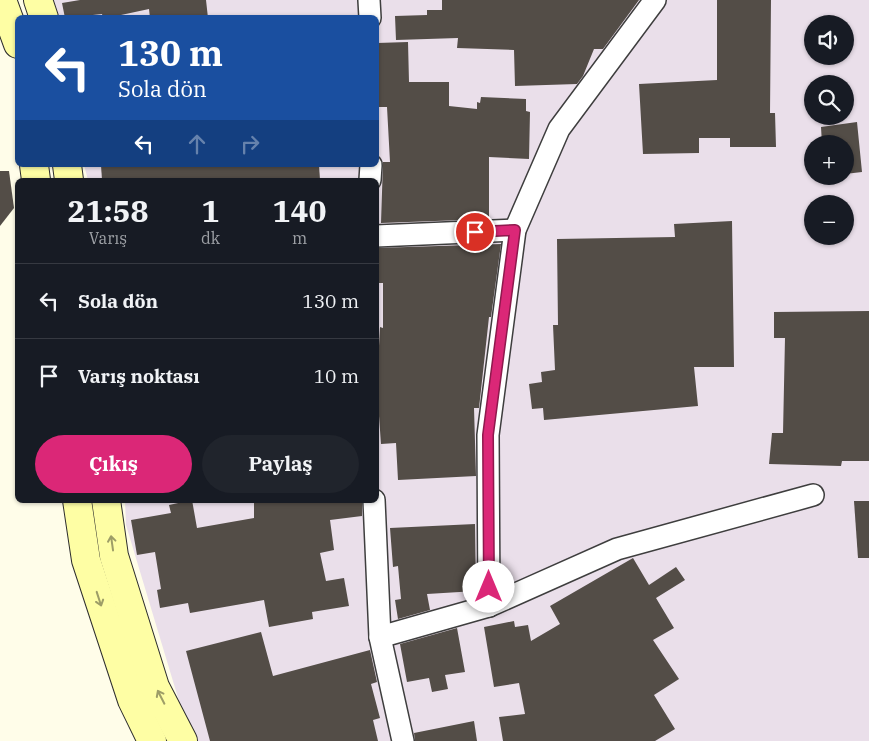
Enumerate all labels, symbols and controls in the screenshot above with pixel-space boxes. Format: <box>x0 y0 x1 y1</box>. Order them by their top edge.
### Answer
map controls <box>804 15 854 245</box>
button: sound <box>804 15 854 65</box>
text: 130 m <box>118 30 223 76</box>
icon: left <box>35 35 100 100</box>
text: Sola dön <box>118 74 207 103</box>
button: search <box>804 75 854 125</box>
icon: left <box>130 130 158 158</box>
icon: ahead <box>183 130 211 158</box>
icon: right <box>236 130 264 158</box>
button: + <box>804 135 854 185</box>
text: 21:58 <box>67 191 149 230</box>
text: 1 <box>202 191 220 230</box>
text: 140 <box>273 191 327 230</box>
button: − <box>804 195 854 245</box>
pin <box>454 211 496 253</box>
icon: arrive <box>461 218 489 246</box>
text: Varış <box>89 228 127 248</box>
text: dk <box>201 228 220 248</box>
text: m <box>292 228 307 248</box>
icon: left <box>35 287 63 315</box>
text: Sola dön <box>78 289 158 313</box>
text: 130 m <box>302 289 359 313</box>
icon: arrive <box>35 362 63 390</box>
text: Varış noktası <box>78 364 200 388</box>
text: 10 m <box>314 364 359 388</box>
button: Çıkış <box>35 435 192 493</box>
button: Paylaş <box>202 435 359 493</box>
one-way arrow <box>107 535 117 551</box>
position arrow <box>462 560 514 612</box>
one-way arrow <box>94 590 104 606</box>
one-way arrow <box>156 690 166 705</box>

